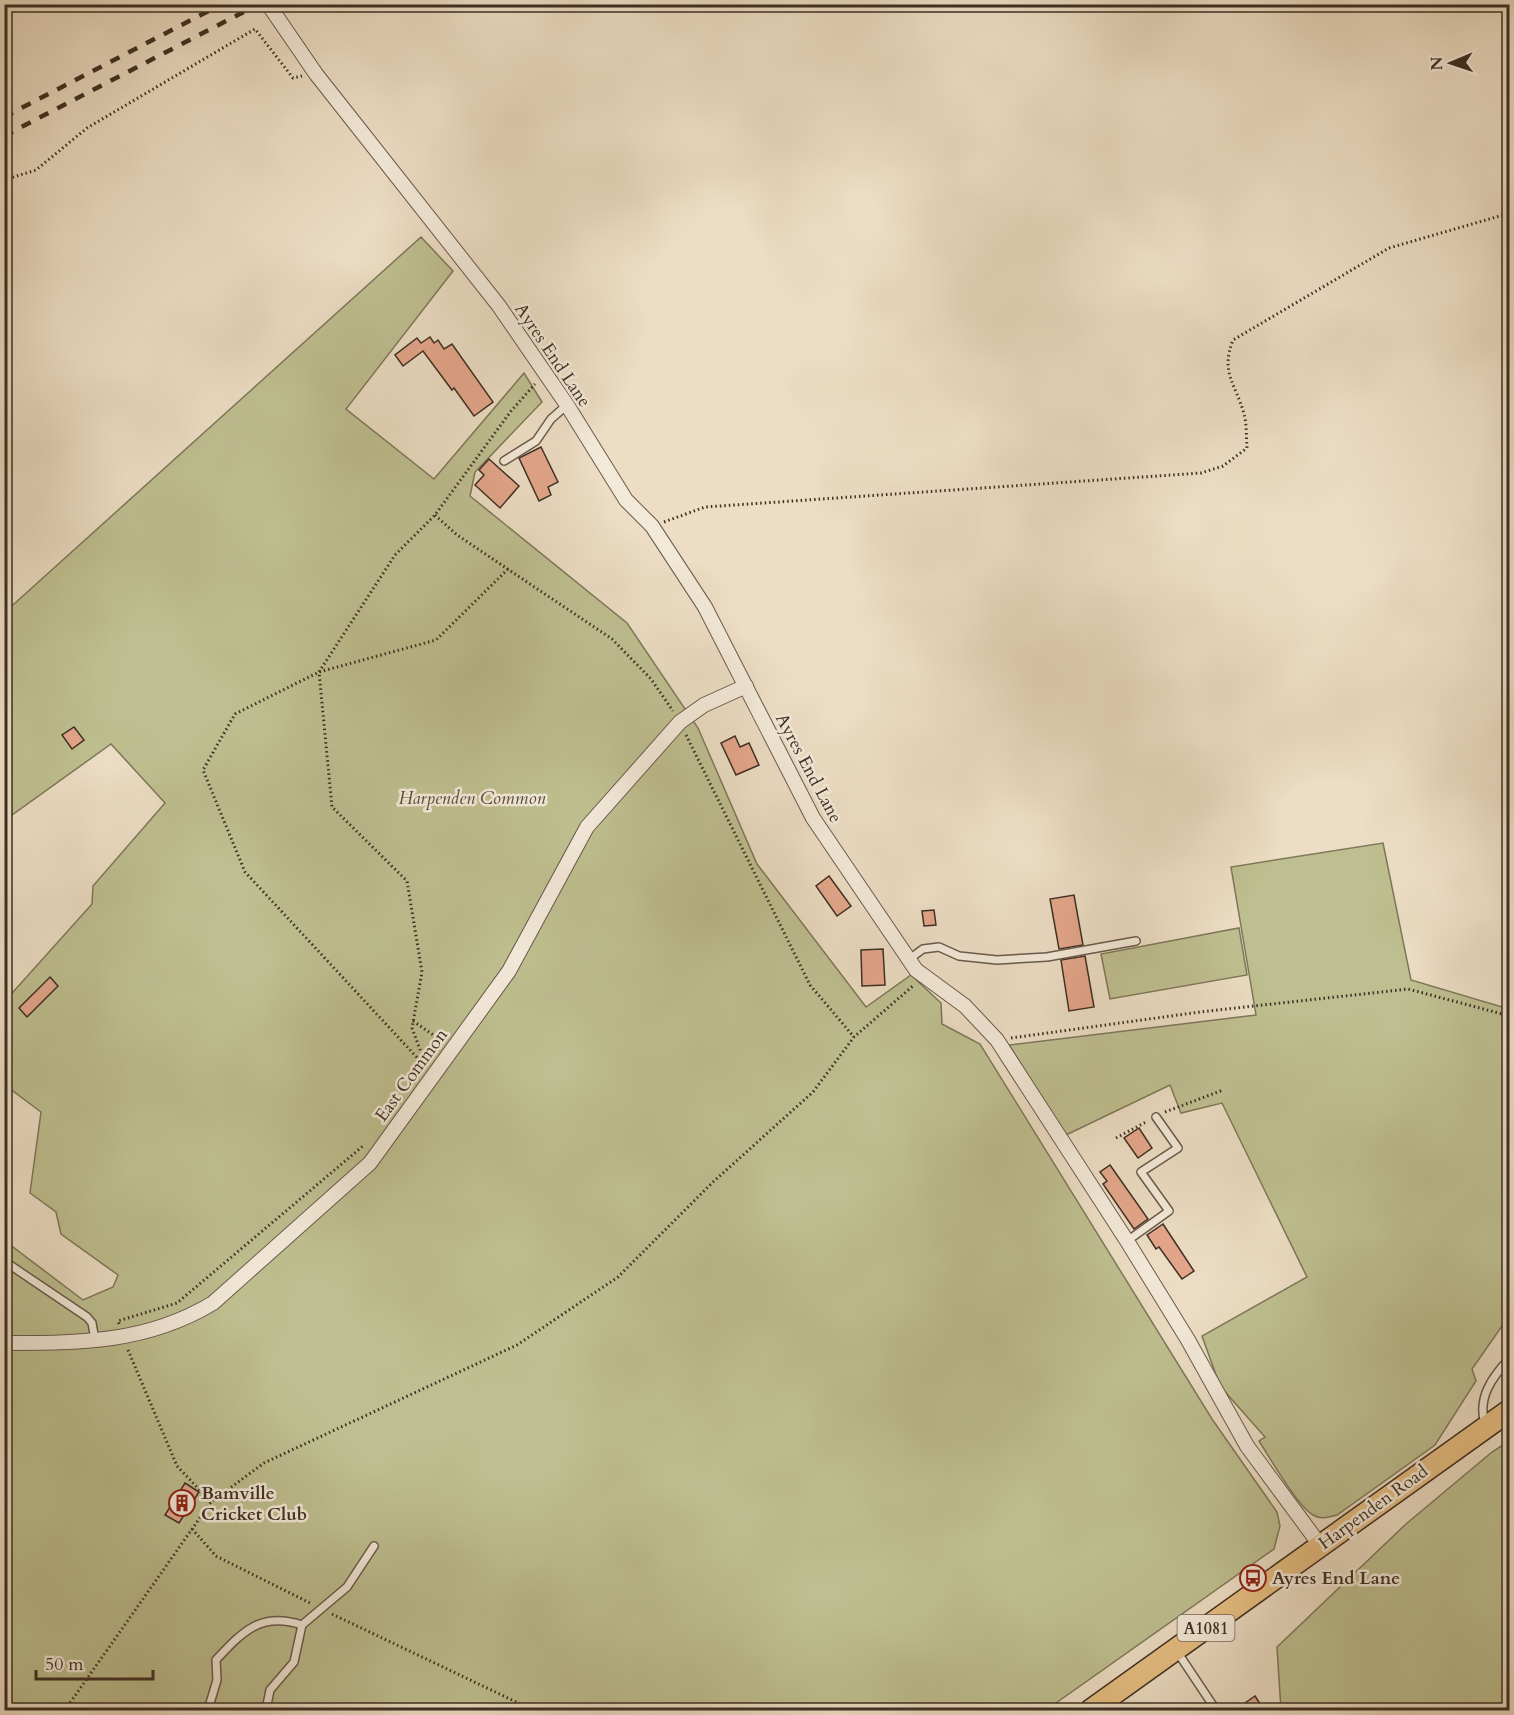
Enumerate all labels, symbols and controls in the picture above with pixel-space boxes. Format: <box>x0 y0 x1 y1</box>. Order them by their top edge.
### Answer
north arrow <box>1421 33 1481 93</box>
text: N <box>1426 56 1448 71</box>
street label: Ayres End Lane <box>508 298 597 412</box>
street label: Ayres End Lane <box>769 709 848 827</box>
park label: Harpenden Common <box>399 786 546 811</box>
street label: East Common <box>369 1023 454 1127</box>
street label: Harpenden Road <box>1313 1459 1433 1556</box>
place label: Bamville Cricket Club <box>201 1481 307 1527</box>
building icon: Bamville Cricket Club <box>167 1488 197 1518</box>
bus stop icon: Ayres End Lane <box>1238 1563 1268 1593</box>
place label: Ayres End Lane <box>1272 1566 1400 1591</box>
road number: A1081 <box>1178 1615 1234 1641</box>
scale bar <box>36 1643 153 1681</box>
text: 50 m <box>45 1652 84 1677</box>

